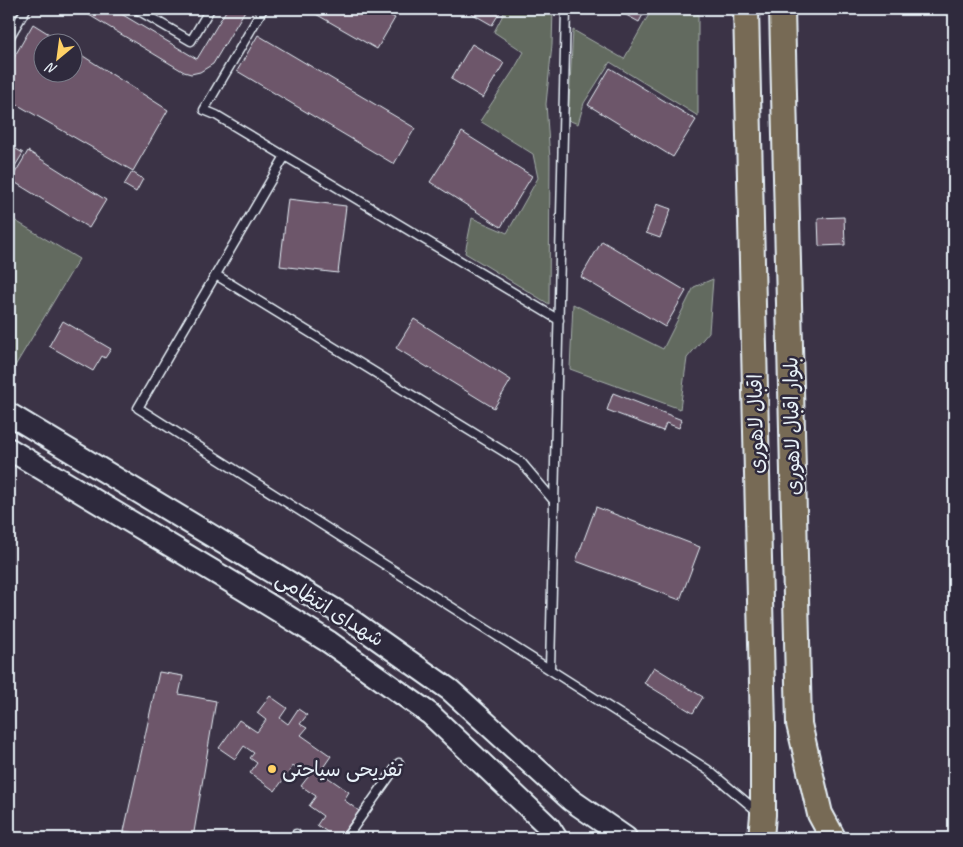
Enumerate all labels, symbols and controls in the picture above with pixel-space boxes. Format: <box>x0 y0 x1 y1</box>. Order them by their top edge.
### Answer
north arrow <box>32 32 82 82</box>
text: N <box>42 58 60 78</box>
street label: بلوار اقبال لاهوری <box>778 356 806 496</box>
street label: اقبال لاهوری <box>743 374 769 474</box>
street label: شهدای انتظامی <box>271 566 389 652</box>
place label: تفریحی سیاحتی <box>282 757 403 782</box>
marker: تفریحی سیاحتی <box>266 763 278 775</box>

